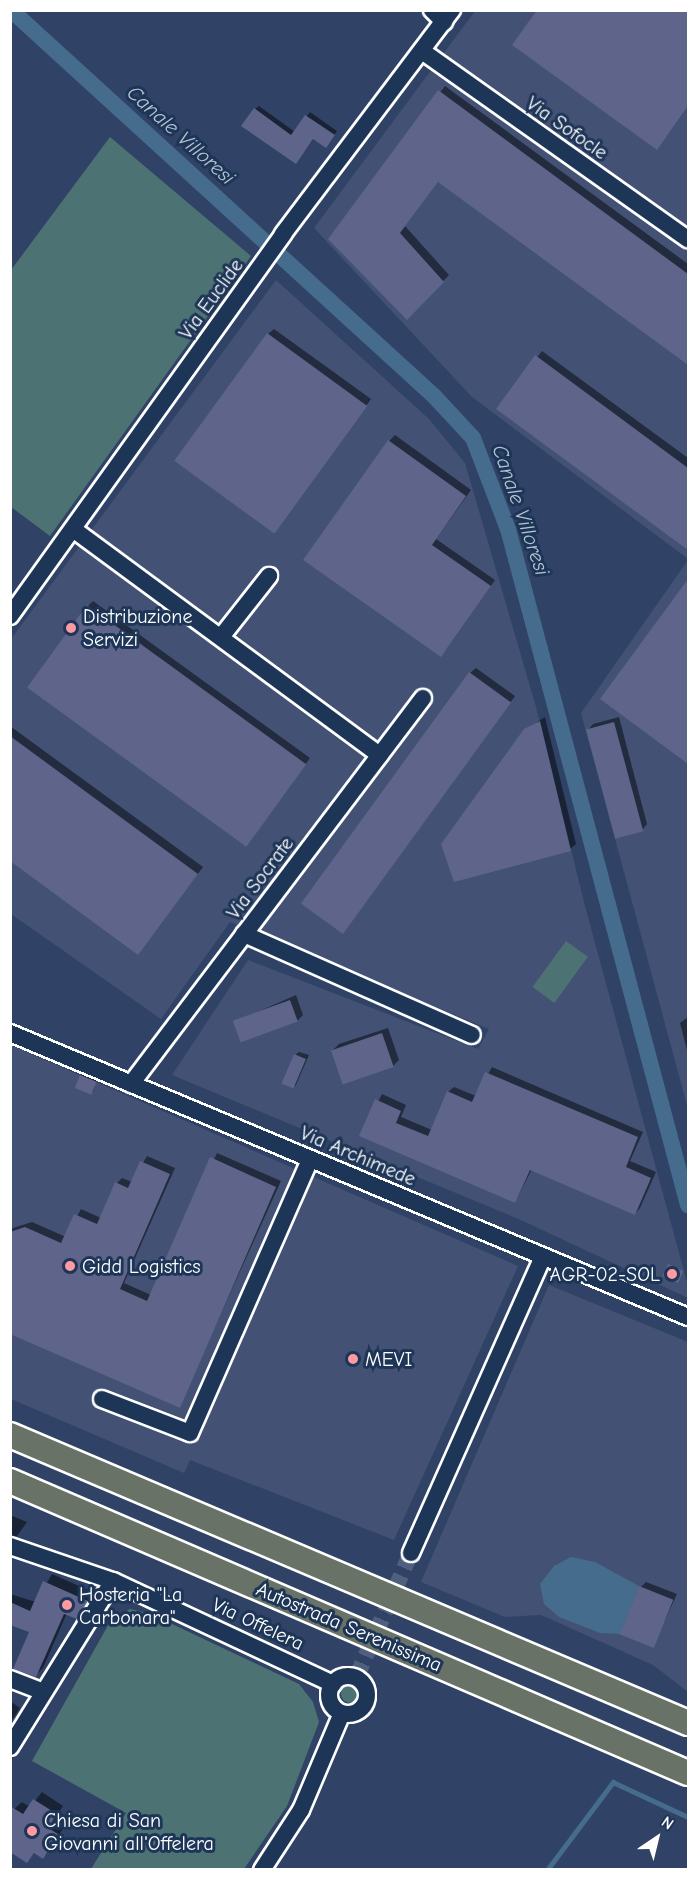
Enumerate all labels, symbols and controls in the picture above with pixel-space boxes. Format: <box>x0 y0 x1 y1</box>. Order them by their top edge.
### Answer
water label: Canale Villoresi <box>122 80 240 190</box>
street label: Via Sofocle <box>522 91 612 165</box>
street label: Via Euclide <box>174 254 248 344</box>
water label: Canale Villoresi <box>487 441 555 579</box>
place label: Distribuzione Servizi <box>83 604 192 651</box>
marker: Distribuzione Servizi <box>64 621 78 635</box>
street label: Via Socrate <box>221 832 299 924</box>
street label: Via Archimede <box>297 1121 419 1191</box>
place label: Gidd Logistics <box>82 1254 201 1278</box>
marker: Gidd Logistics <box>63 1259 77 1273</box>
place label: AGR-02-SOL <box>550 1262 660 1286</box>
marker: AGR-02-SOL <box>665 1267 679 1281</box>
place label: MEVI <box>365 1347 412 1371</box>
marker: MEVI <box>346 1352 360 1366</box>
street label: Autostrada Serenissima <box>253 1577 445 1677</box>
place label: Hosteria "La Carbonara" <box>79 1582 182 1629</box>
street label: Via Offelera <box>208 1592 308 1656</box>
marker: Hosteria "La Carbonara" <box>60 1598 74 1612</box>
place label: Chiesa di San Giovanni all'Offelera <box>44 1808 214 1855</box>
north arrow <box>627 1808 687 1868</box>
text: N <box>658 1813 677 1834</box>
marker: Chiesa di San Giovanni all'Offelera <box>25 1824 39 1838</box>

